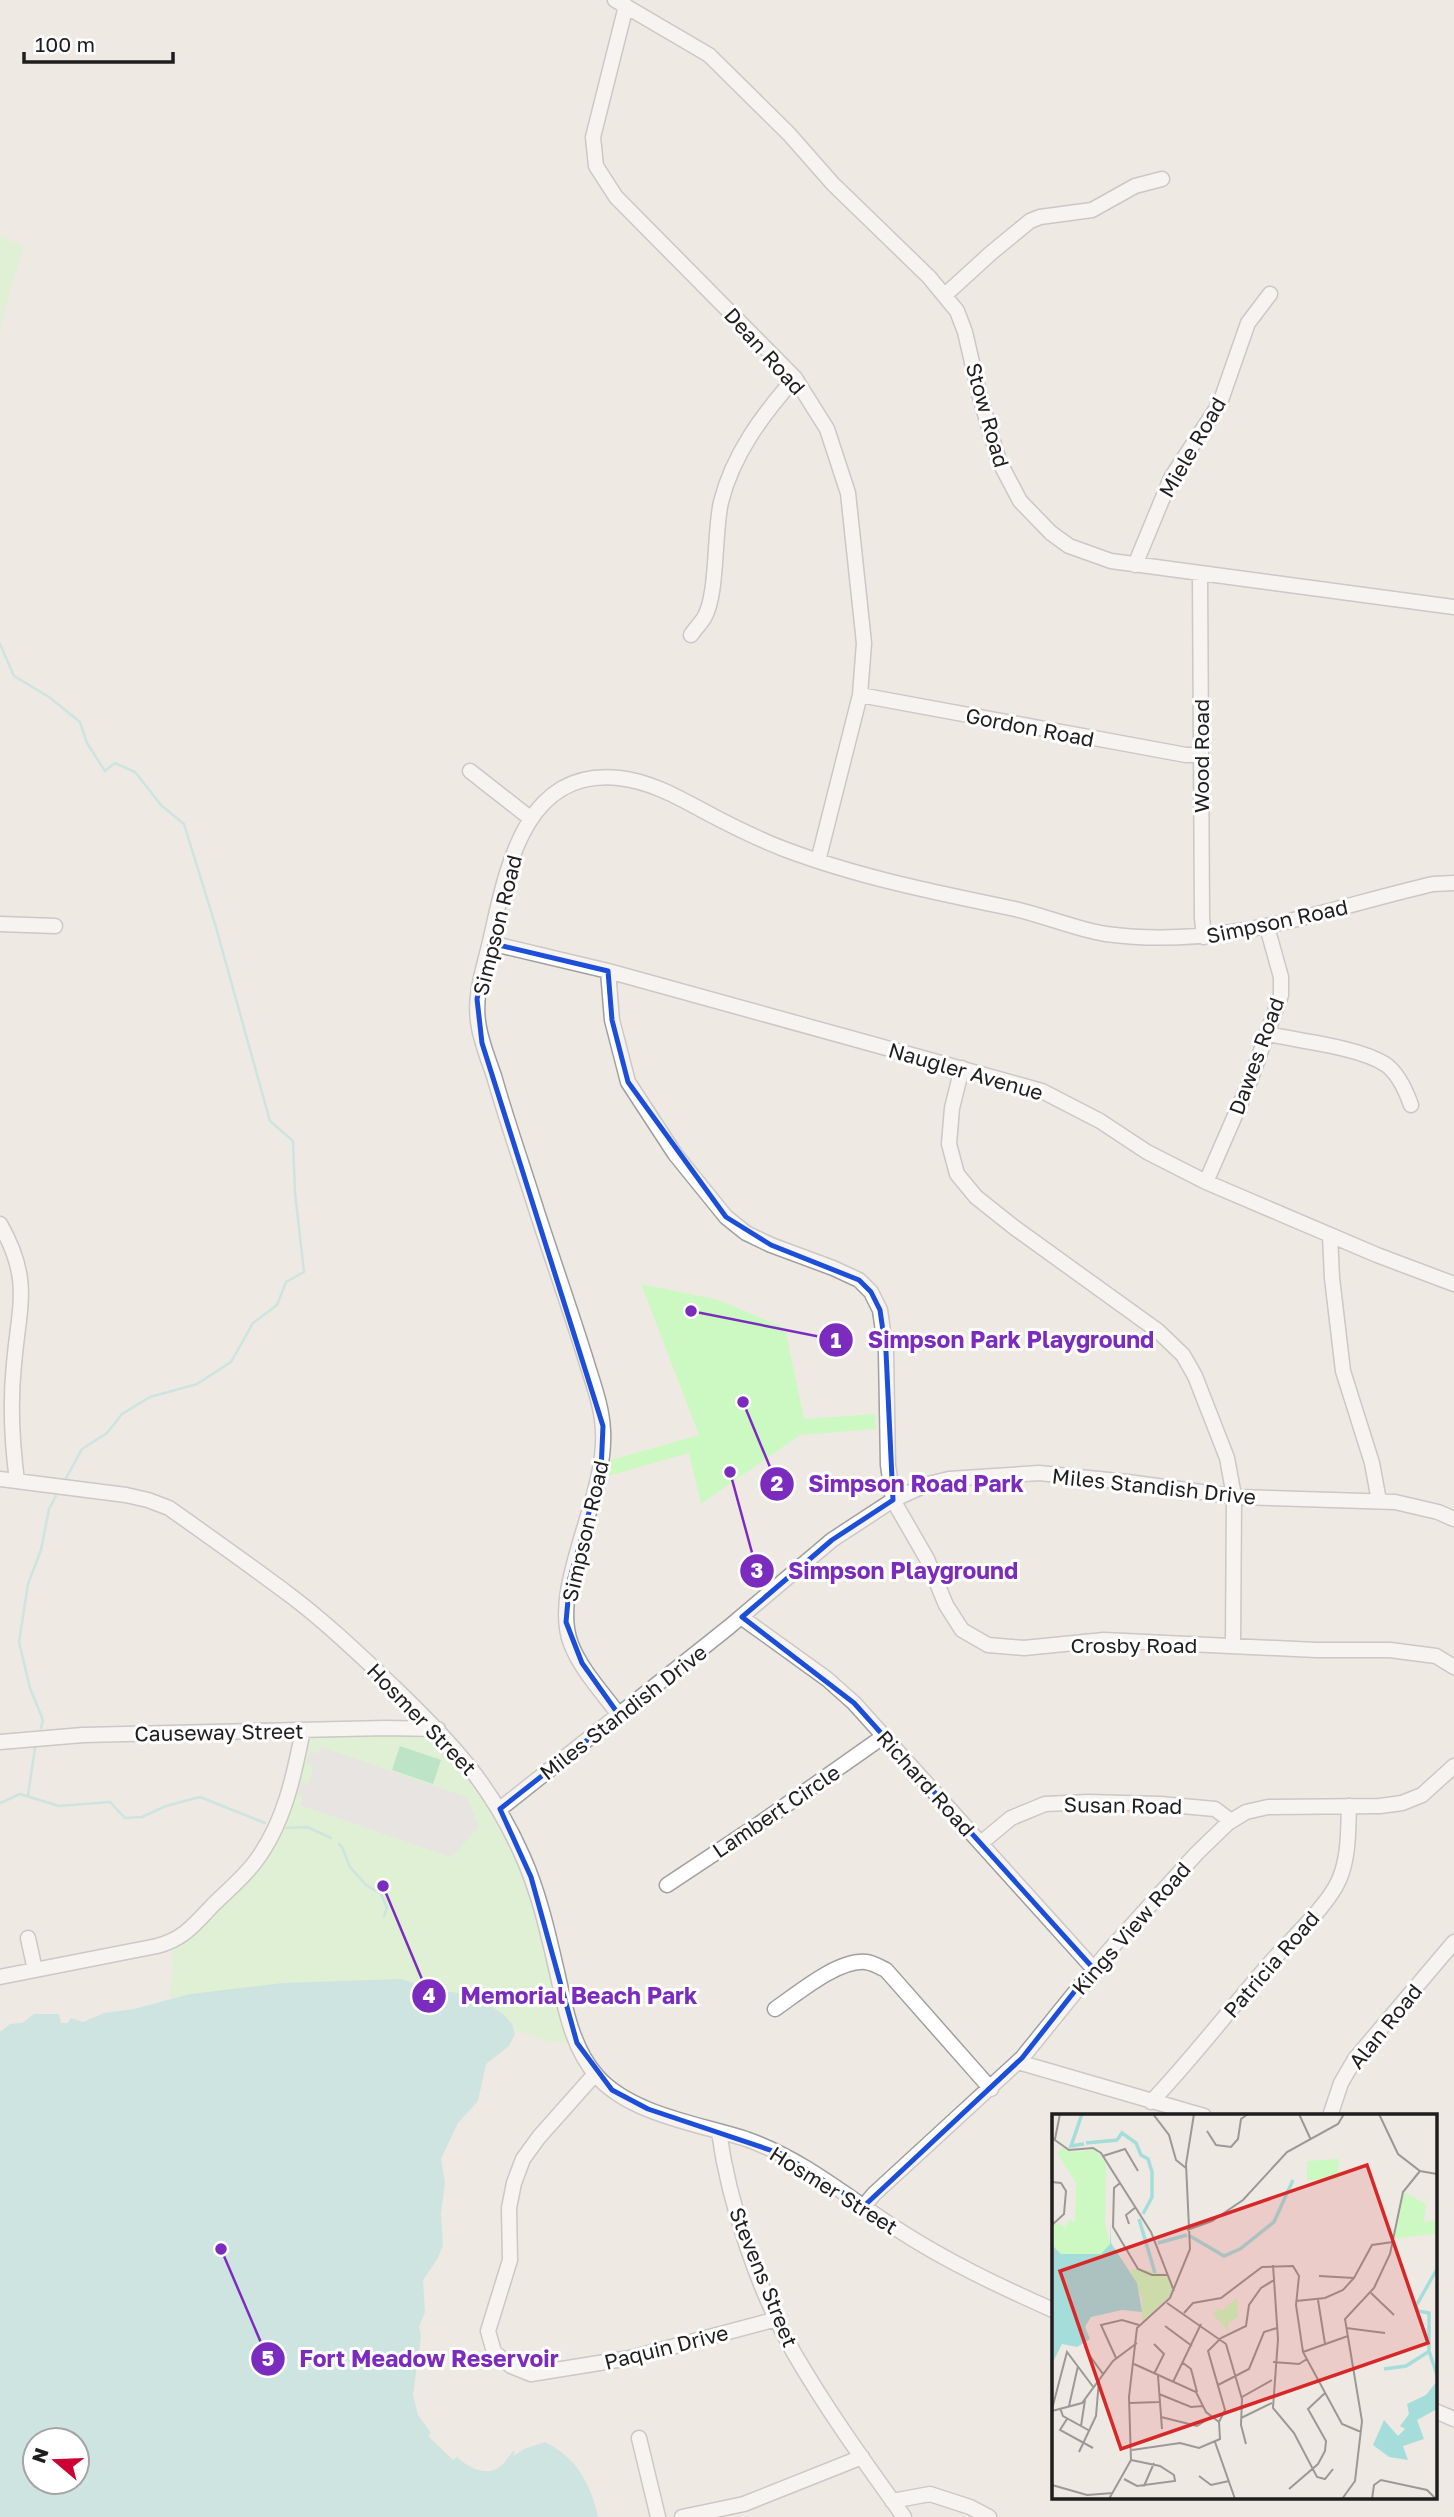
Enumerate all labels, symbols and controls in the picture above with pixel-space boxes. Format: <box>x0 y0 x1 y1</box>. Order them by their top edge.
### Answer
scale bar <box>24 21 173 65</box>
text: 100 m <box>35 31 95 57</box>
street label: Dean Road <box>719 302 811 400</box>
street label: Stow Road <box>961 360 1015 470</box>
street label: Miele Road <box>1153 392 1231 502</box>
street label: Wood Road <box>1188 699 1214 813</box>
street label: Gordon Road <box>963 702 1097 752</box>
street label: Simpson Road <box>467 852 527 998</box>
street label: Simpson Road <box>1204 893 1350 949</box>
street label: Dawes Road <box>1223 994 1289 1118</box>
street label: Naugler Avenue <box>886 1036 1046 1106</box>
callout: Simpson Park Playground <box>819 1318 1169 1362</box>
text: Simpson Park Playground <box>868 1325 1154 1353</box>
text: 1 <box>831 1327 842 1353</box>
street label: Simpson Road <box>556 1458 614 1604</box>
callout: Simpson Road Park <box>759 1462 1038 1506</box>
street label: Miles Standish Drive <box>1051 1462 1257 1510</box>
text: Simpson Road Park <box>808 1469 1025 1497</box>
text: 2 <box>771 1470 784 1496</box>
callout: Simpson Playground <box>739 1549 1032 1593</box>
text: Simpson Playground <box>788 1556 1018 1584</box>
text: 3 <box>751 1557 763 1583</box>
street label: Crosby Road <box>1071 1632 1197 1658</box>
street label: Miles Standish Drive <box>534 1639 712 1785</box>
street label: Hosmer Street <box>362 1657 482 1781</box>
street label: Causeway Street <box>134 1718 304 1746</box>
street label: Richard Road <box>872 1725 980 1841</box>
street label: Lambert Circle <box>707 1759 845 1863</box>
street label: Susan Road <box>1063 1791 1183 1819</box>
street label: Kings View Road <box>1066 1856 1196 2000</box>
street label: Patricia Road <box>1218 1905 1324 2023</box>
callout: Memorial Beach Park <box>411 1974 711 2018</box>
street label: Alan Road <box>1343 1978 1427 2074</box>
text: Memorial Beach Park <box>461 1981 698 2009</box>
text: 4 <box>422 1982 436 2008</box>
inset map <box>1052 2114 1436 2500</box>
street label: Hosmer Street <box>765 2140 903 2240</box>
street label: Stevens Street <box>724 2203 804 2351</box>
street label: Paquin Drive <box>601 2319 731 2375</box>
callout: Fort Meadow Reservoir <box>250 2337 573 2381</box>
text: Fort Meadow Reservoir <box>299 2344 559 2372</box>
text: 5 <box>262 2345 275 2371</box>
north arrow <box>21 2426 91 2496</box>
text: N <box>26 2445 53 2466</box>

